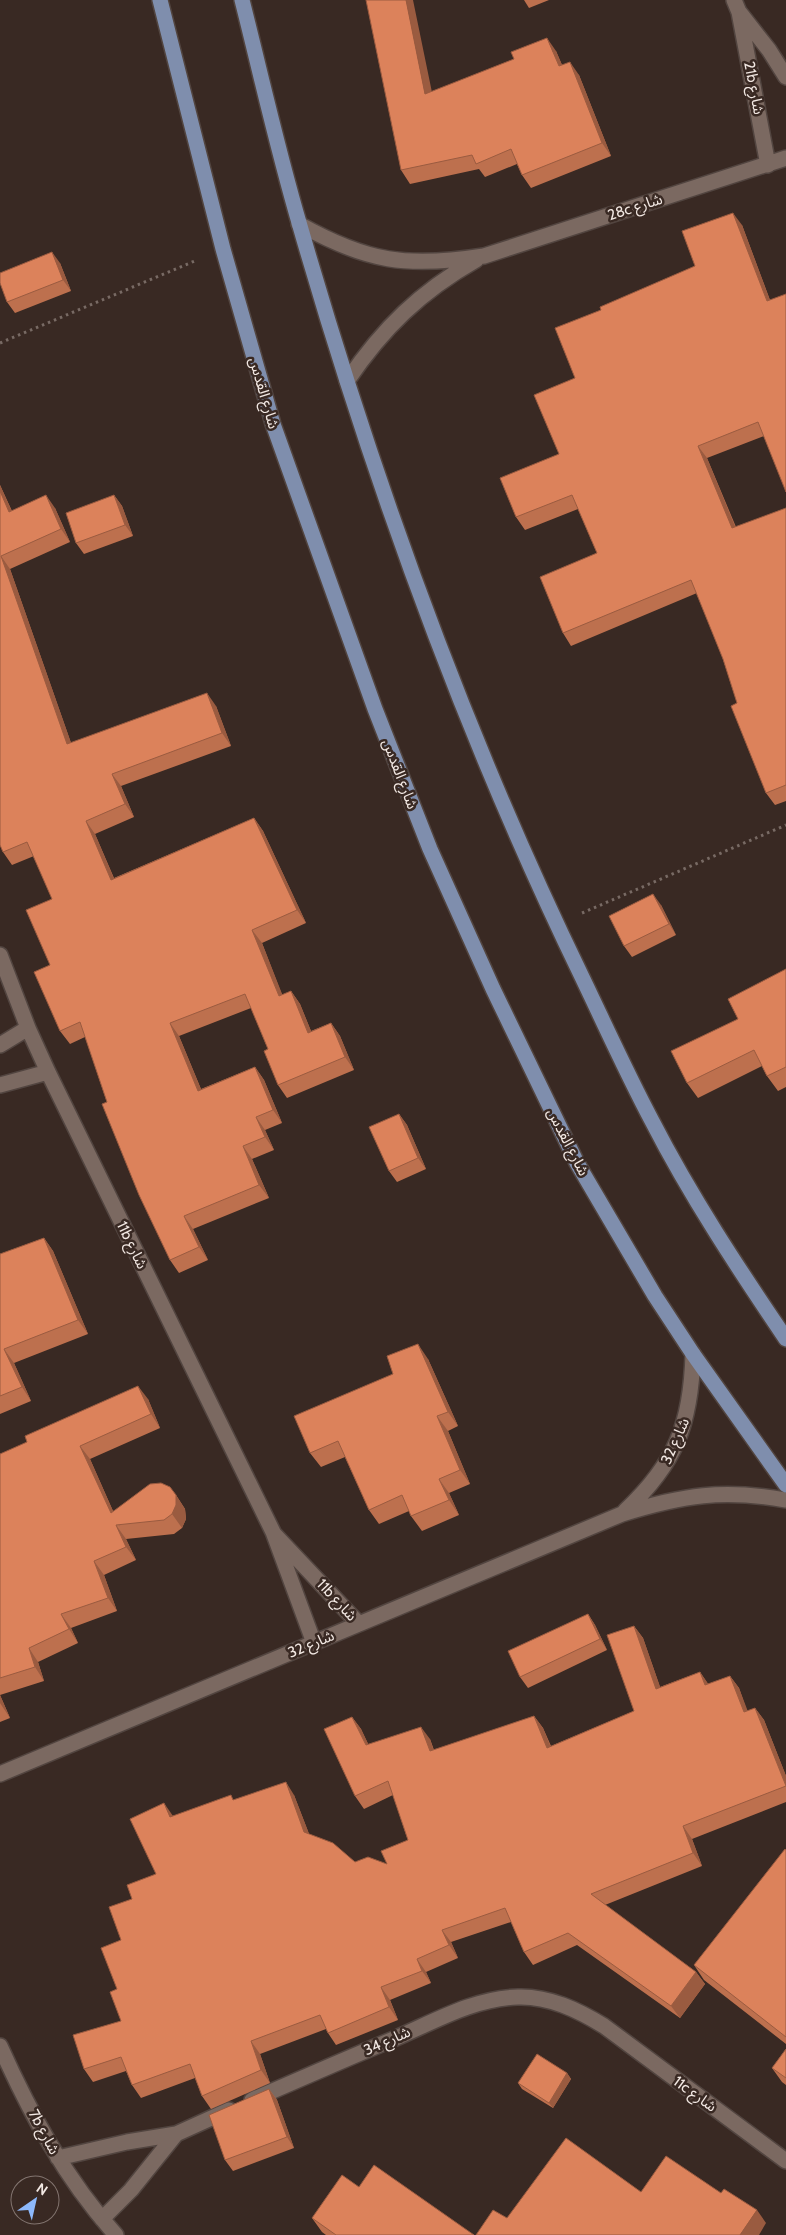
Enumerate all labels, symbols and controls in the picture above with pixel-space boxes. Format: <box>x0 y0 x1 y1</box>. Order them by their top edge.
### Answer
street label: 21b شارع <box>737 60 768 117</box>
street label: 28c شارع <box>605 190 666 227</box>
street label: شارع القدس <box>242 355 283 432</box>
street label: شارع القدس <box>376 736 422 813</box>
street label: شارع القدس <box>541 1105 593 1180</box>
street label: 11b شارع <box>110 1218 151 1273</box>
street label: شارع 32 <box>657 1415 696 1468</box>
street label: 11b شارع <box>311 1575 361 1627</box>
street label: شارع 32 <box>285 1626 338 1665</box>
street label: شارع 34 <box>361 2023 415 2062</box>
street label: 11c شارع <box>668 2072 720 2118</box>
street label: 7b شارع <box>22 2106 63 2159</box>
north arrow <box>10 2175 60 2225</box>
text: N <box>33 2179 51 2199</box>

